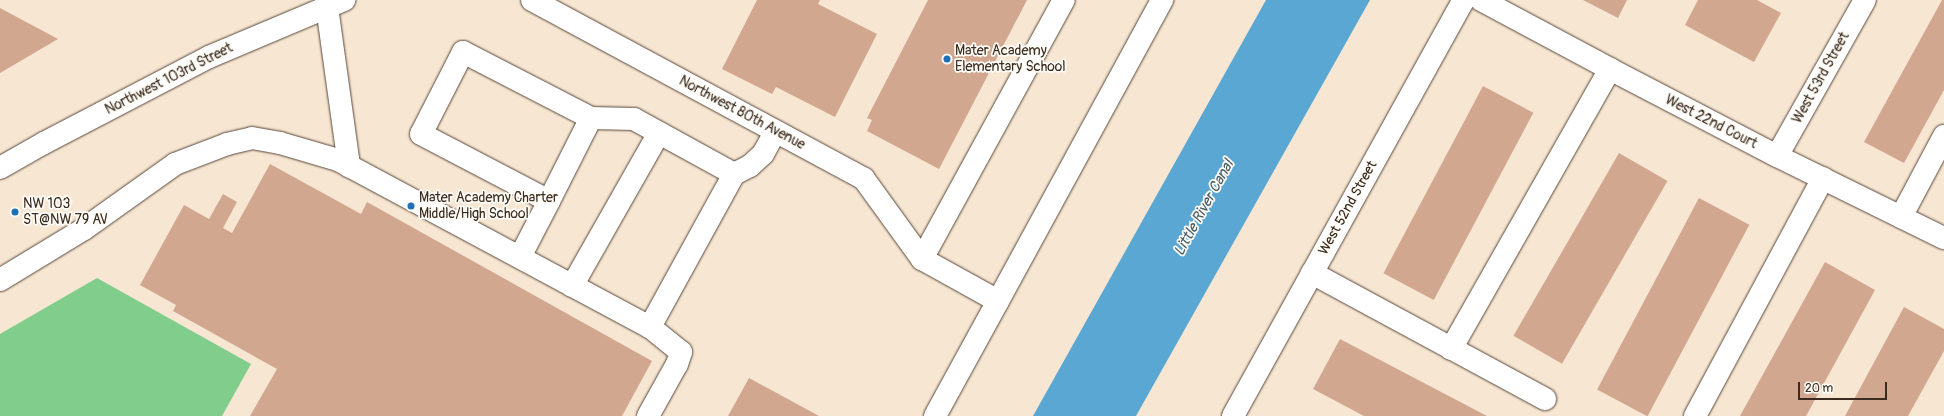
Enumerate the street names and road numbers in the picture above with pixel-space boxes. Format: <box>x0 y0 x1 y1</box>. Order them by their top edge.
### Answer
street label: West 53rd Street <box>1789 29 1853 127</box>
street label: Northwest 103rd Street <box>102 40 236 118</box>
street label: Northwest 80th Avenue <box>676 73 808 153</box>
street label: West 22nd Court <box>1662 92 1760 152</box>
street label: West 52nd Street <box>1315 158 1381 258</box>

